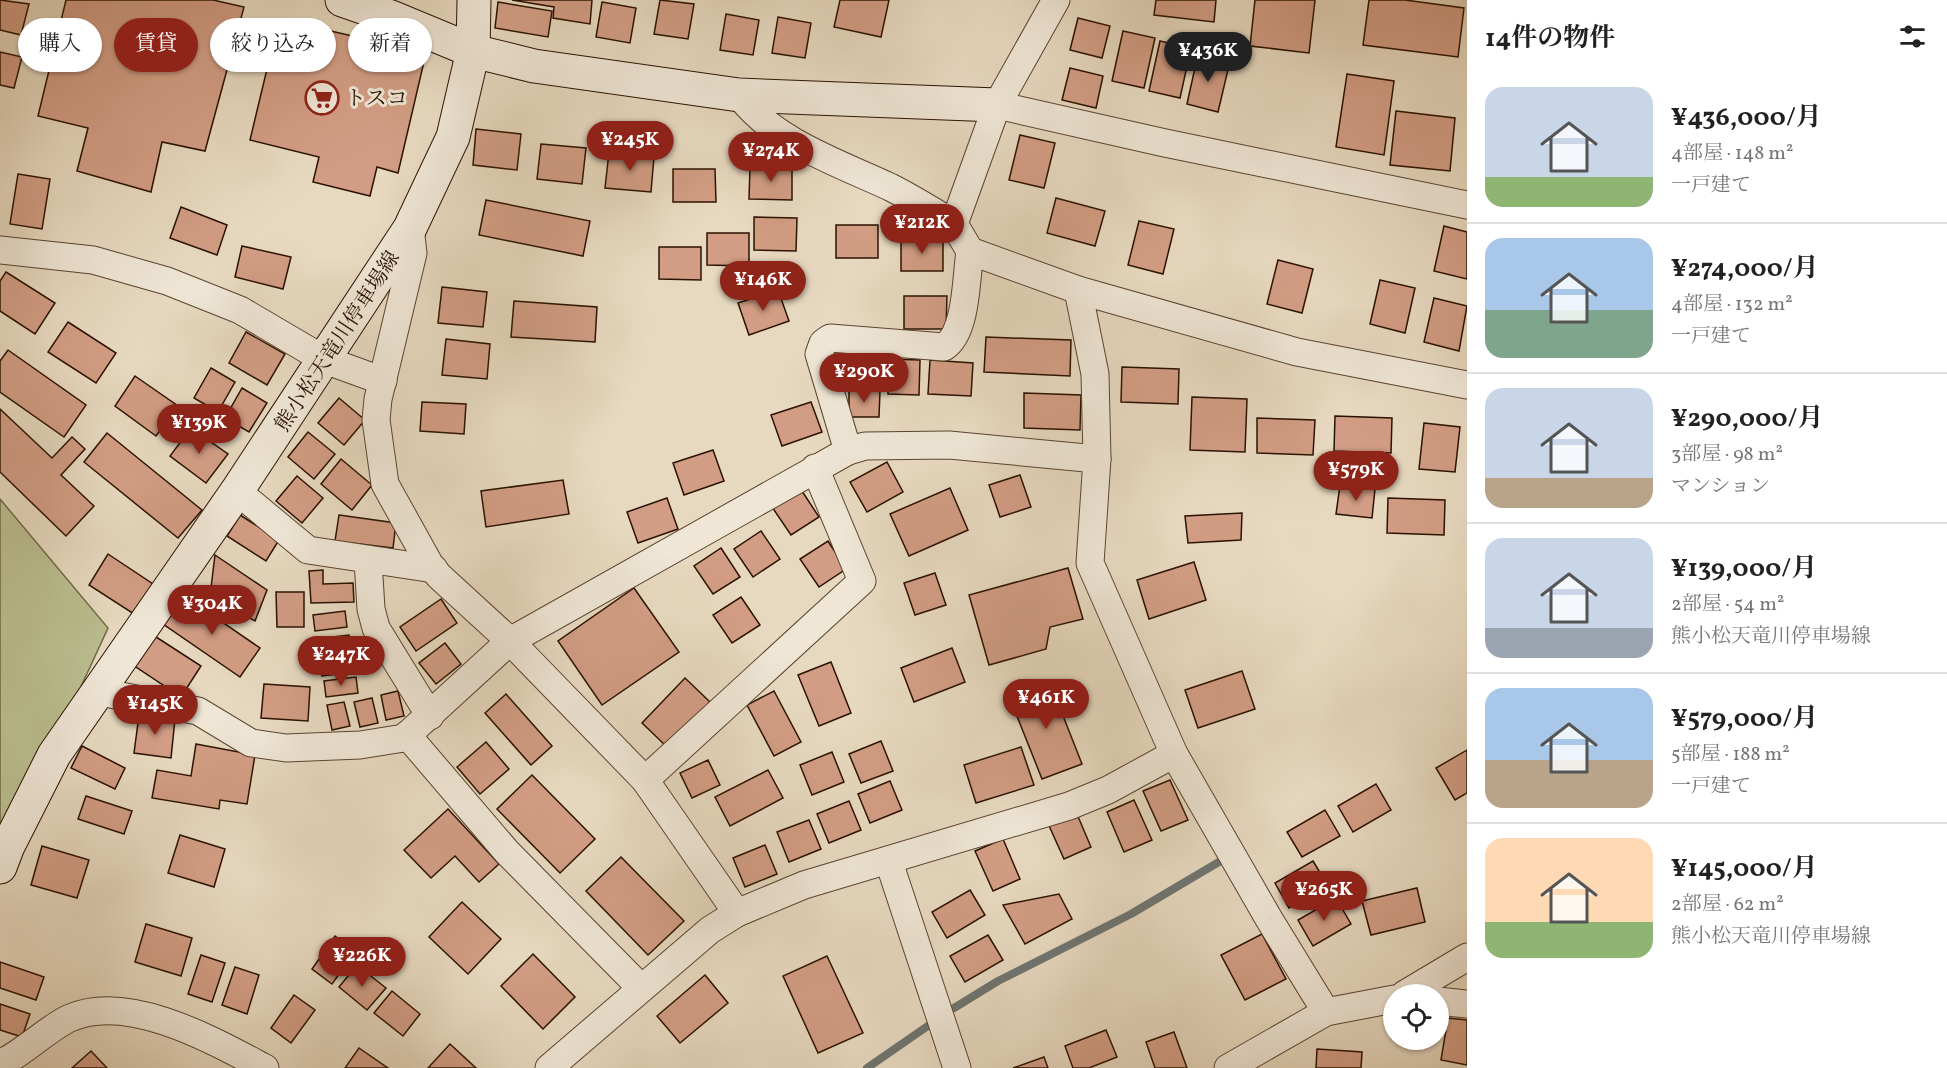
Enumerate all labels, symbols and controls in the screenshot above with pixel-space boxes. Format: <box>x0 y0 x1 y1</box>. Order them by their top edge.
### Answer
chip: 購入 <box>18 18 102 72</box>
chip: 賃貸 <box>114 18 198 72</box>
chip: 絞り込み <box>210 18 336 72</box>
chip: 新着 <box>348 18 432 72</box>
icon: filters <box>1896 20 1929 53</box>
text: 14件の物件 <box>1485 21 1615 57</box>
pin: ¥436K <box>1166 32 1250 83</box>
text: ¥436K <box>1178 37 1238 65</box>
supermarket icon: トスコ <box>304 80 340 116</box>
place label: トスコ <box>345 85 408 114</box>
text: ¥436,000/月 <box>1671 100 1822 136</box>
icon: home <box>1533 111 1605 183</box>
pin: ¥245K <box>588 121 672 172</box>
text: ¥245K <box>601 126 659 154</box>
pin: ¥274K <box>729 132 813 183</box>
text: ¥274K <box>742 137 800 165</box>
text: 4部屋 · 148 m² <box>1671 140 1793 168</box>
text: 一戸建て <box>1671 172 1751 200</box>
pin: ¥212K <box>880 204 964 255</box>
text: ¥212K <box>894 209 950 237</box>
street label: 熊小松天竜川停車場線 <box>269 246 408 438</box>
text: ¥274,000/月 <box>1671 251 1819 287</box>
pin: ¥146K <box>721 261 805 312</box>
icon: home <box>1533 262 1605 334</box>
text: ¥146K <box>734 266 792 294</box>
text: 4部屋 · 132 m² <box>1671 291 1793 319</box>
text: 一戸建て <box>1671 323 1751 351</box>
pin: ¥290K <box>822 353 906 404</box>
text: ¥290K <box>834 358 894 386</box>
text: ¥290,000/月 <box>1671 401 1824 437</box>
pin: ¥139K <box>157 404 241 455</box>
text: ¥139K <box>171 409 227 437</box>
icon: home <box>1533 412 1605 484</box>
text: 3部屋 · 98 m² <box>1671 441 1783 469</box>
pin: ¥579K <box>1314 451 1398 502</box>
text: ¥579K <box>1328 456 1384 484</box>
text: マンション <box>1671 473 1770 501</box>
text: ¥139,000/月 <box>1671 551 1817 587</box>
icon: home <box>1533 562 1605 634</box>
pin: ¥304K <box>170 585 254 636</box>
text: ¥304K <box>181 590 243 618</box>
text: 2部屋 · 54 m² <box>1671 591 1784 619</box>
text: 熊小松天竜川停車場線 <box>1671 623 1871 651</box>
pin: ¥247K <box>299 636 383 687</box>
text: ¥247K <box>312 641 370 669</box>
pin: ¥461K <box>1004 679 1088 730</box>
text: ¥461K <box>1017 684 1075 712</box>
pin: ¥145K <box>113 685 197 736</box>
text: ¥145K <box>127 690 183 718</box>
text: ¥579,000/月 <box>1671 701 1818 737</box>
icon: home <box>1533 712 1605 784</box>
text: 5部屋 · 188 m² <box>1671 741 1790 769</box>
text: 一戸建て <box>1671 773 1751 801</box>
text: ¥145,000/月 <box>1671 851 1818 887</box>
icon: home <box>1533 862 1605 934</box>
pin: ¥265K <box>1282 871 1366 922</box>
text: ¥265K <box>1295 876 1353 904</box>
text: 2部屋 · 62 m² <box>1671 891 1784 919</box>
text: 熊小松天竜川停車場線 <box>1671 923 1871 951</box>
pin: ¥226K <box>320 937 404 988</box>
text: ¥226K <box>333 942 391 970</box>
map controls <box>1383 984 1449 1050</box>
button: locate <box>1383 984 1449 1050</box>

